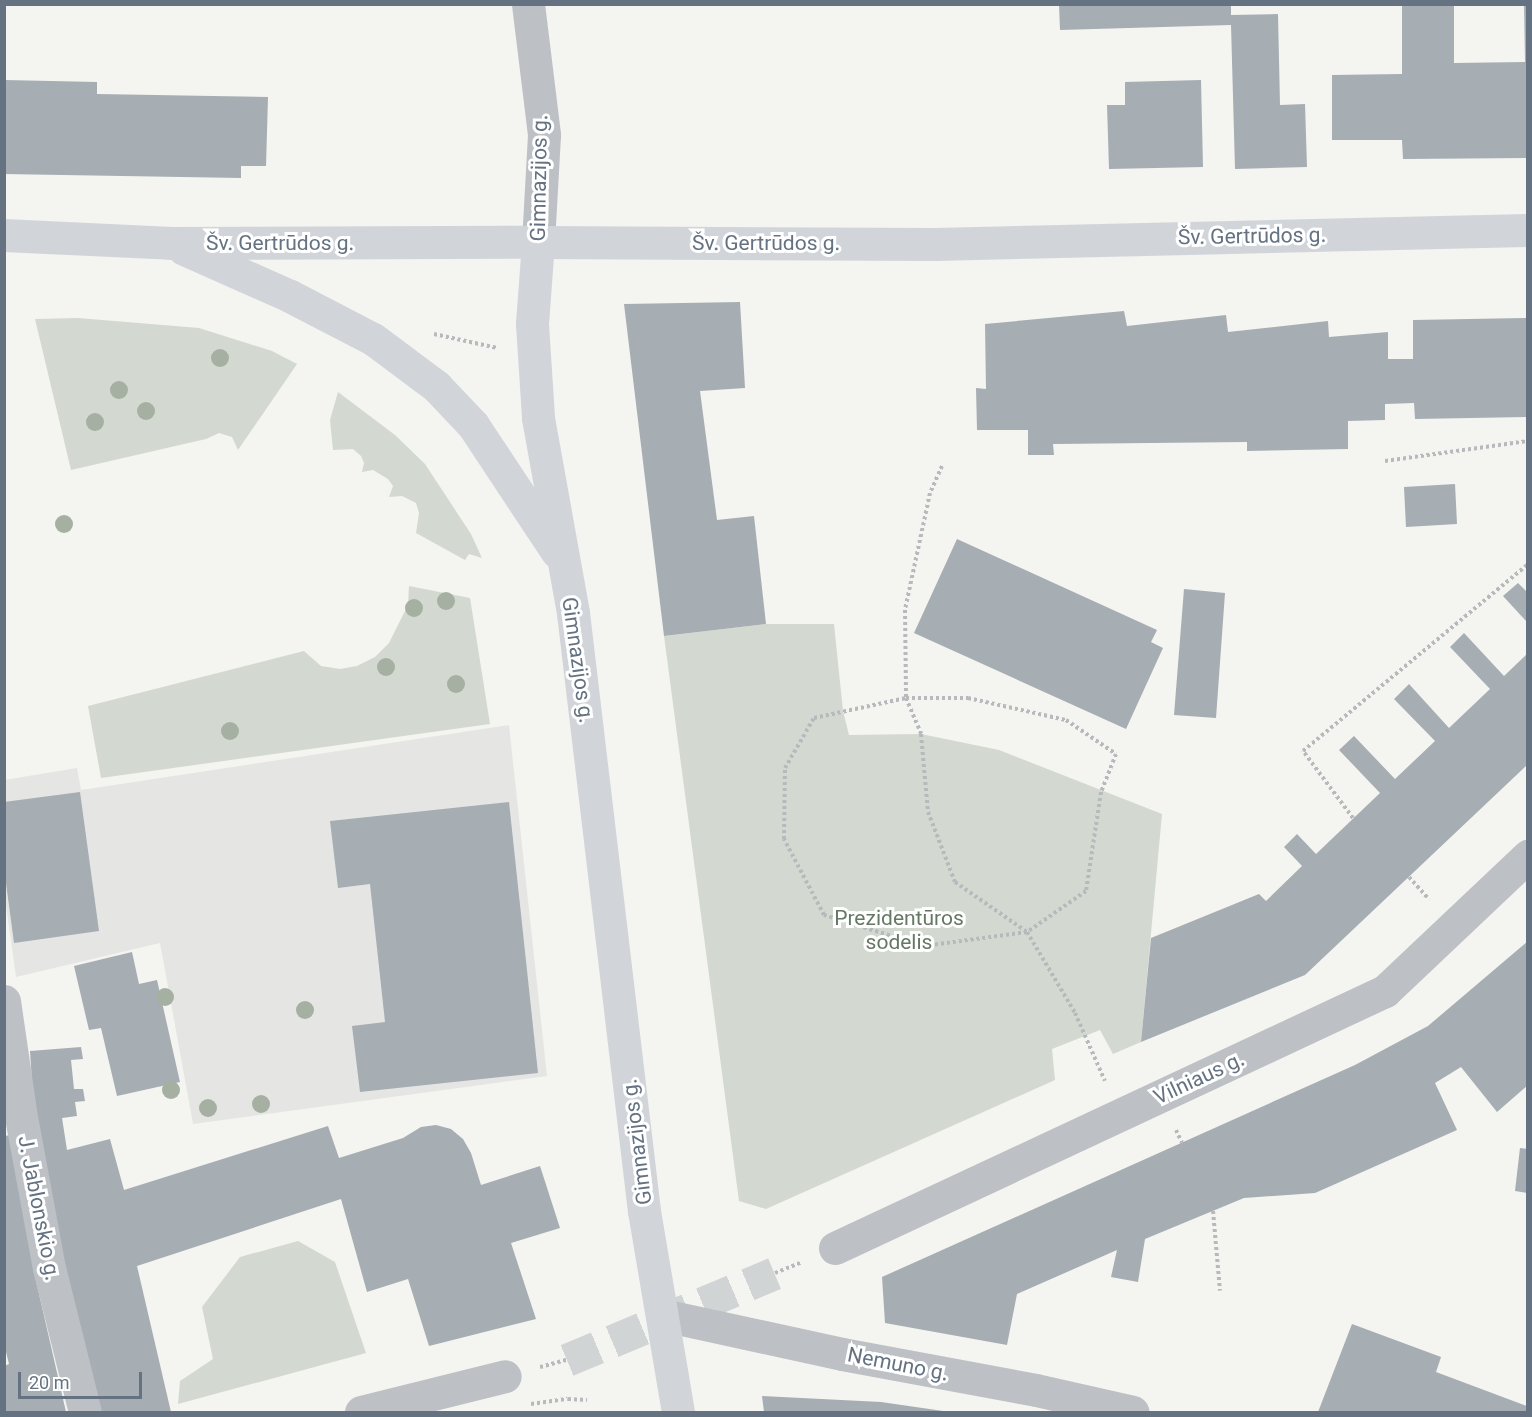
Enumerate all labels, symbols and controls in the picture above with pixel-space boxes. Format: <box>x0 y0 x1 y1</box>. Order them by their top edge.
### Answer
street label: Gimnazijos g. <box>525 114 553 242</box>
street label: Šv. Gertrūdos g. <box>1178 222 1326 250</box>
street label: Šv. Gertrūdos g. <box>206 230 354 256</box>
street label: Šv. Gertrūdos g. <box>692 230 840 256</box>
street label: Gimnazijos g. <box>557 595 599 725</box>
park label: Prezidentūros sodelis <box>834 905 964 955</box>
street label: Vilniaus g. <box>1150 1046 1248 1110</box>
street label: Gimnazijos g. <box>617 1078 657 1206</box>
street label: J. Jablonskio g. <box>13 1133 65 1283</box>
street label: Nemuno g. <box>845 1342 951 1386</box>
scale bar <box>21 1360 146 1398</box>
text: 20 m <box>29 1372 69 1393</box>

